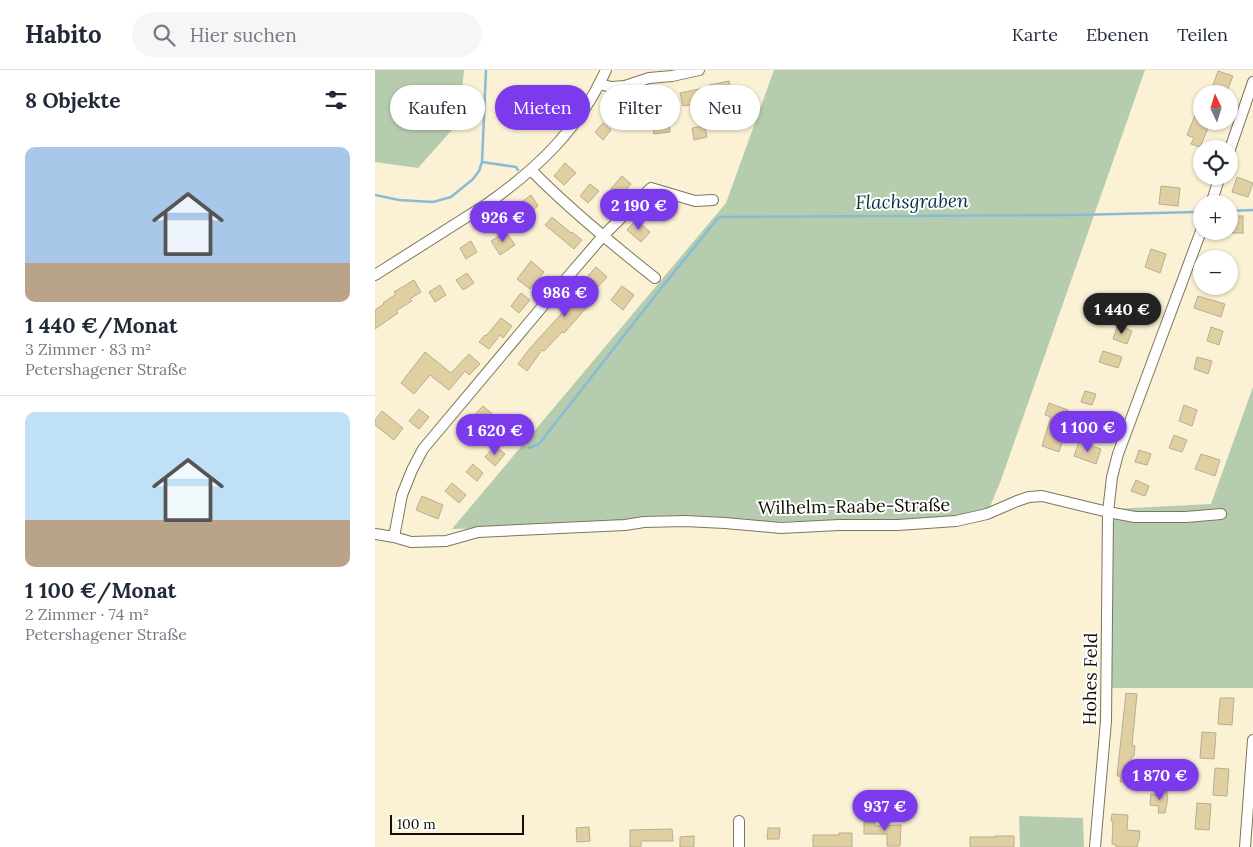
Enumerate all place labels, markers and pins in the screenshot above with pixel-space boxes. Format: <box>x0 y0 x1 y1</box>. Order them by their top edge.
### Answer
pin: 2 190 € <box>593 189 685 231</box>
pin: 926 € <box>468 200 538 243</box>
pin: 986 € <box>530 276 600 318</box>
pin: 1 440 € <box>1076 292 1168 335</box>
pin: 1 100 € <box>1042 410 1134 453</box>
pin: 1 620 € <box>449 414 541 456</box>
pin: 1 870 € <box>1114 758 1206 801</box>
pin: 937 € <box>850 790 920 832</box>

